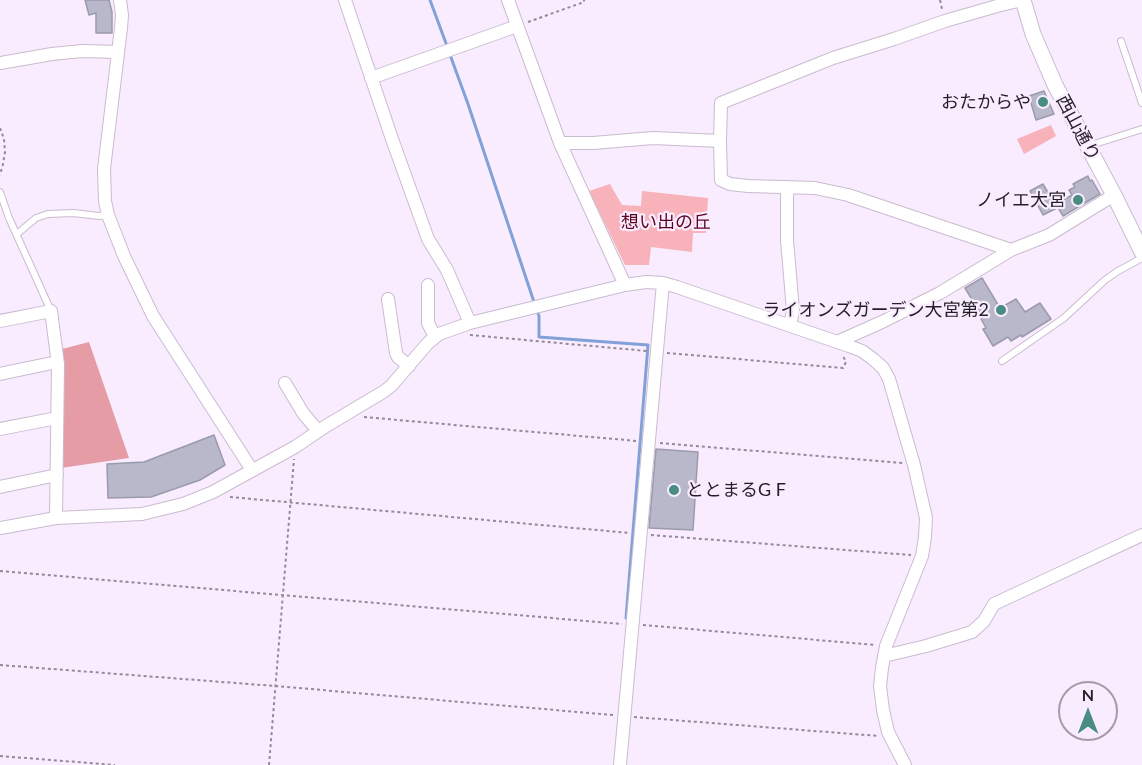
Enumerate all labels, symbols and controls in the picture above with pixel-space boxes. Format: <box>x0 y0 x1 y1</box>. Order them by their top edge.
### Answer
place label: おたからや <box>941 91 1031 113</box>
street label: 西山通り <box>1052 91 1104 165</box>
marker: おたからや <box>1036 95 1050 109</box>
place label: ノイエ大宮 <box>976 189 1066 211</box>
marker: ノイエ大宮 <box>1071 193 1085 207</box>
park label: 想い出の丘 <box>621 211 711 233</box>
place label: ライオンズガーデン大宮第2 <box>763 299 989 321</box>
marker: ライオンズガーデン大宮第2 <box>994 303 1008 317</box>
place label: ととまるG F <box>686 479 786 501</box>
marker: ととまるG F <box>667 483 681 497</box>
north arrow <box>1058 681 1118 741</box>
text: N <box>1082 685 1094 704</box>

